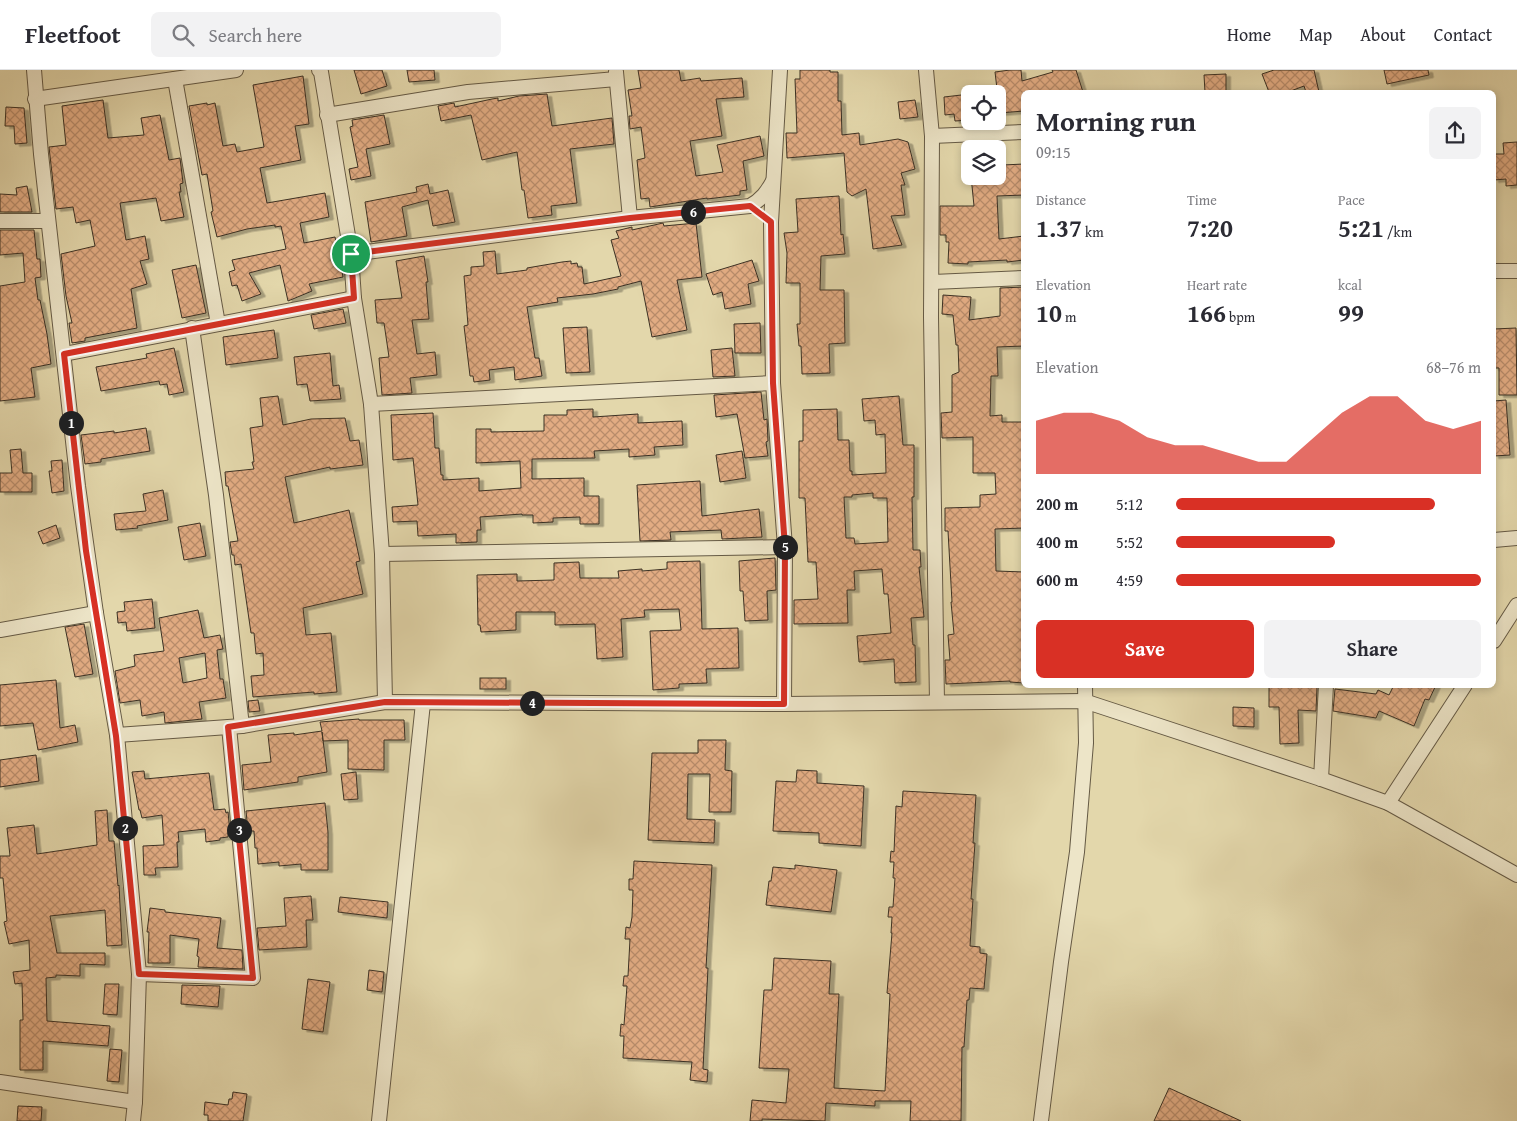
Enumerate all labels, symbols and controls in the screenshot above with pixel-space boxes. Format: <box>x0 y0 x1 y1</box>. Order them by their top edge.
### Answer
search box <box>151 12 501 57</box>
text: Fleetfoot <box>25 17 121 52</box>
icon: search <box>169 21 197 49</box>
text: Search here <box>209 21 302 49</box>
text: Home <box>1227 21 1271 48</box>
text: Map <box>1299 21 1332 48</box>
text: About <box>1360 21 1406 48</box>
text: Contact <box>1434 21 1492 48</box>
map controls <box>961 85 1006 185</box>
button: locate <box>961 85 1006 130</box>
text: Morning run <box>1036 100 1196 141</box>
button: share <box>1429 107 1481 159</box>
button: layers <box>961 140 1006 185</box>
text: 09:15 <box>1036 140 1071 164</box>
text: Distance <box>1036 190 1086 210</box>
text: Time <box>1187 190 1217 210</box>
text: Pace <box>1338 190 1365 210</box>
pin: 6 <box>680 200 706 224</box>
text: 6 <box>690 202 697 222</box>
text: 1.37 <box>1036 210 1082 246</box>
text: 7:20 <box>1187 210 1233 246</box>
text: 5:21 <box>1338 210 1384 246</box>
text: km <box>1082 222 1104 242</box>
text: /km <box>1384 222 1412 242</box>
pin <box>330 233 372 275</box>
icon: arrive <box>337 240 365 268</box>
text: Elevation <box>1036 275 1091 295</box>
text: Heart rate <box>1187 275 1247 295</box>
text: kcal <box>1338 275 1362 295</box>
text: 10 <box>1036 295 1062 331</box>
text: 166 <box>1187 295 1226 331</box>
text: 99 <box>1338 295 1364 331</box>
text: m <box>1062 307 1076 327</box>
text: bpm <box>1226 307 1255 327</box>
text: Elevation <box>1036 355 1099 379</box>
text: 68–76 m <box>1426 355 1481 379</box>
pin: 1 <box>58 410 84 436</box>
text: 1 <box>68 413 75 433</box>
text: 200 m <box>1036 492 1078 516</box>
text: 5:12 <box>1116 492 1143 516</box>
text: 400 m <box>1036 530 1078 554</box>
text: 5:52 <box>1116 530 1143 554</box>
pin: 5 <box>772 534 798 560</box>
text: 5 <box>782 537 789 557</box>
text: 600 m <box>1036 568 1078 592</box>
text: 4:59 <box>1116 568 1143 592</box>
button: Save <box>1036 620 1254 678</box>
button: Share <box>1264 620 1481 678</box>
pin: 4 <box>520 690 544 716</box>
text: 4 <box>529 693 536 713</box>
pin: 2 <box>112 816 138 840</box>
text: 2 <box>122 818 129 838</box>
pin: 3 <box>226 818 252 842</box>
text: 3 <box>236 820 243 840</box>

